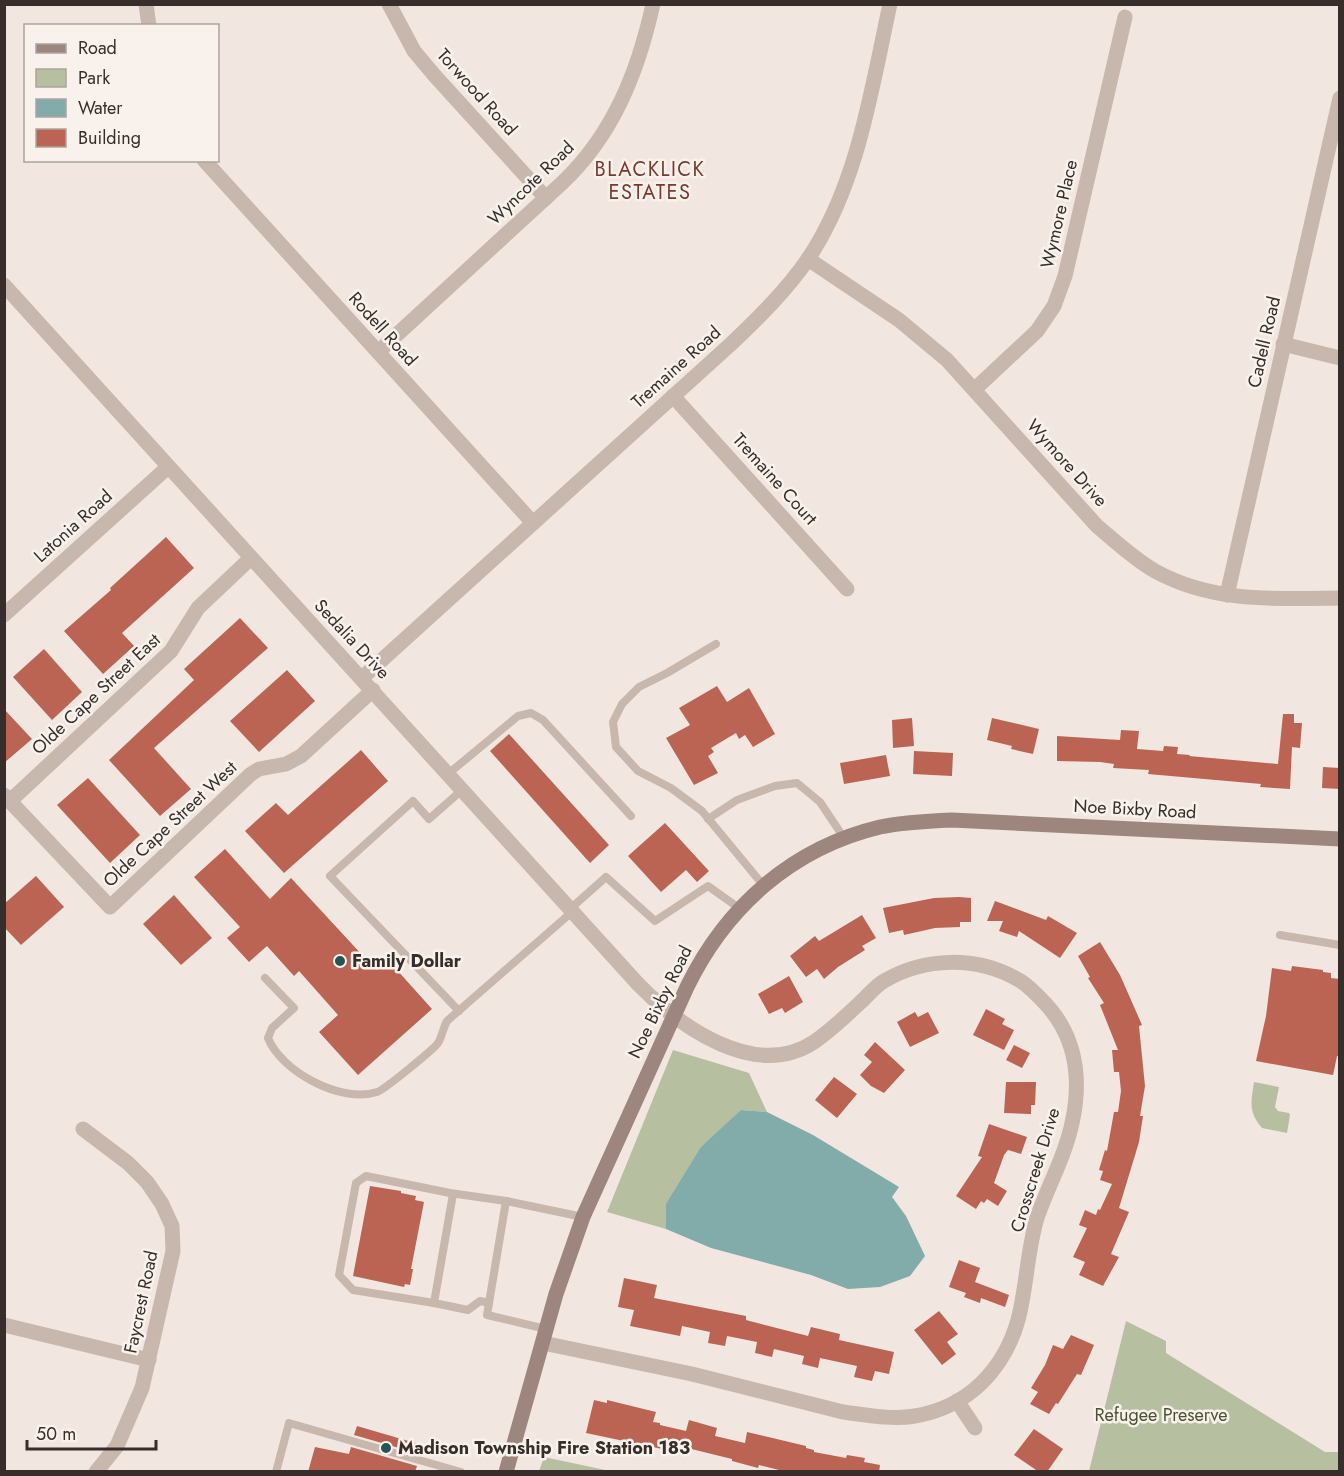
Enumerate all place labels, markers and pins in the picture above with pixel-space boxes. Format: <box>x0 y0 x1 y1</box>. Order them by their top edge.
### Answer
place label: Family Dollar <box>352 948 462 974</box>
marker: Family Dollar <box>333 954 347 968</box>
place label: Madison Township Fire Station 183 <box>398 1435 690 1461</box>
marker: Madison Township Fire Station 183 <box>379 1441 393 1455</box>

